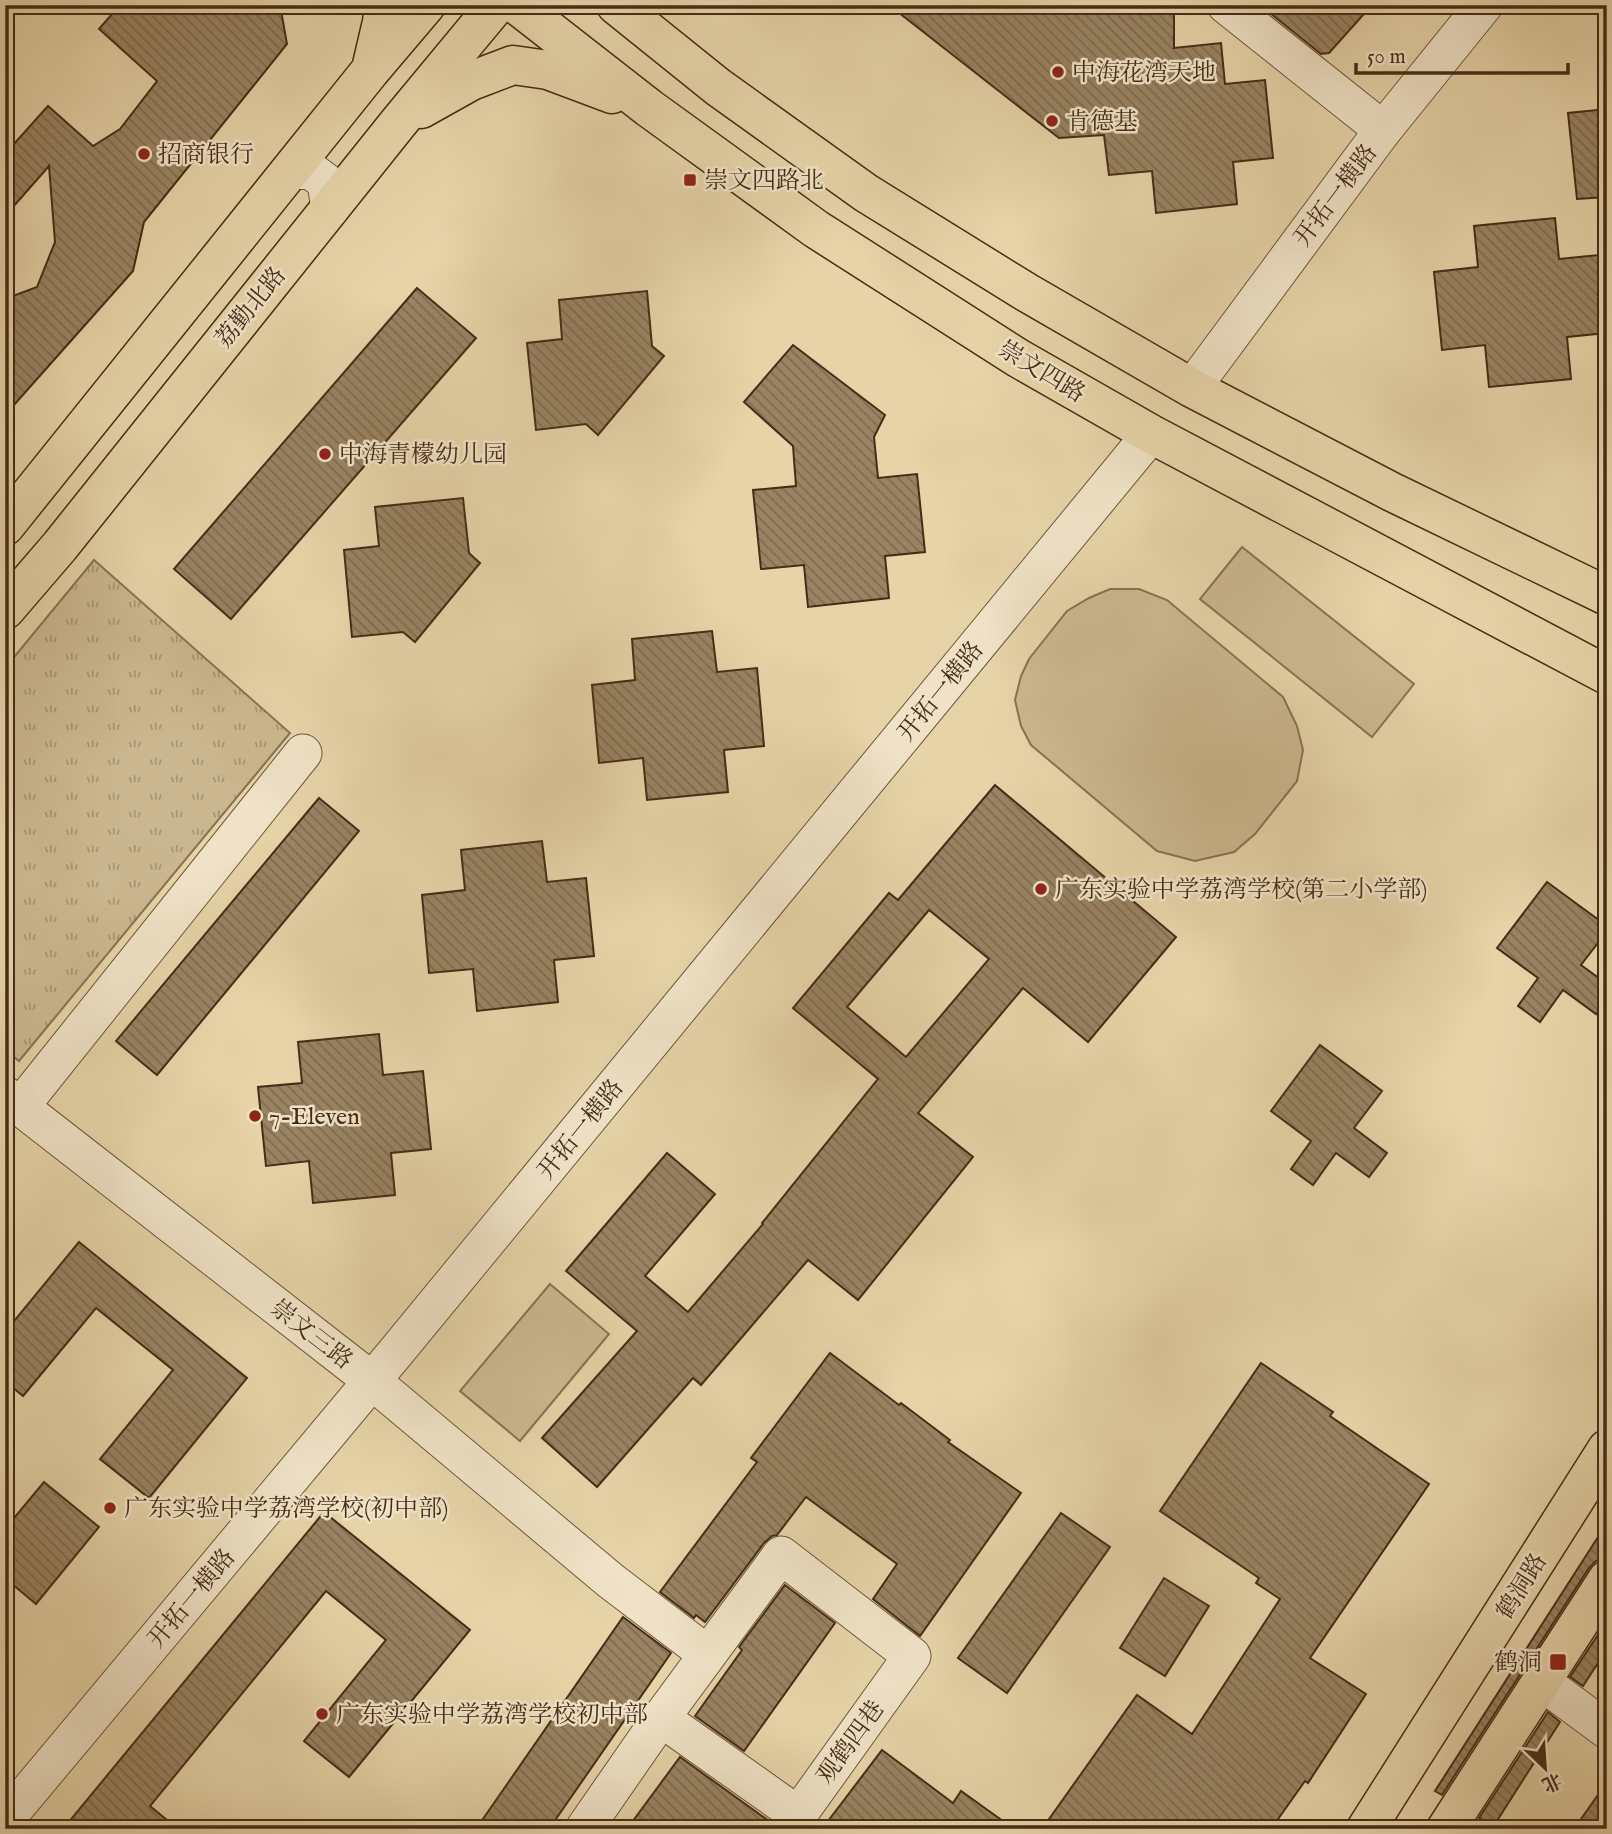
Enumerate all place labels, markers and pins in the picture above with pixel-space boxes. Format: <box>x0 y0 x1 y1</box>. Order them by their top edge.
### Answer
place label: 中海花湾天地 <box>1072 58 1216 89</box>
marker: 中海花湾天地 <box>1050 64 1066 80</box>
place label: 肯德基 <box>1066 107 1138 138</box>
marker: 肯德基 <box>1044 113 1060 129</box>
place label: 招商银行 <box>158 140 254 171</box>
marker: 招商银行 <box>136 146 152 162</box>
place label: 崇文四路北 <box>704 166 824 197</box>
marker: 崇文四路北 <box>682 172 698 188</box>
place label: 中海青檬幼儿园 <box>339 440 507 471</box>
marker: 中海青檬幼儿园 <box>317 446 333 462</box>
place label: 广东实验中学荔湾学校(第二小学部) <box>1055 875 1427 906</box>
marker: 广东实验中学荔湾学校(第二小学部) <box>1033 881 1049 897</box>
place label: 7-Eleven <box>269 1102 360 1133</box>
marker: 7-Eleven <box>247 1108 263 1124</box>
place label: 广东实验中学荔湾学校(初中部) <box>124 1494 448 1525</box>
marker: 广东实验中学荔湾学校(初中部) <box>102 1500 118 1516</box>
place label: 鹤洞 <box>1494 1648 1542 1679</box>
marker: 鹤洞 <box>1548 1652 1568 1672</box>
place label: 广东实验中学荔湾学校初中部 <box>336 1700 648 1731</box>
marker: 广东实验中学荔湾学校初中部 <box>314 1706 330 1722</box>

